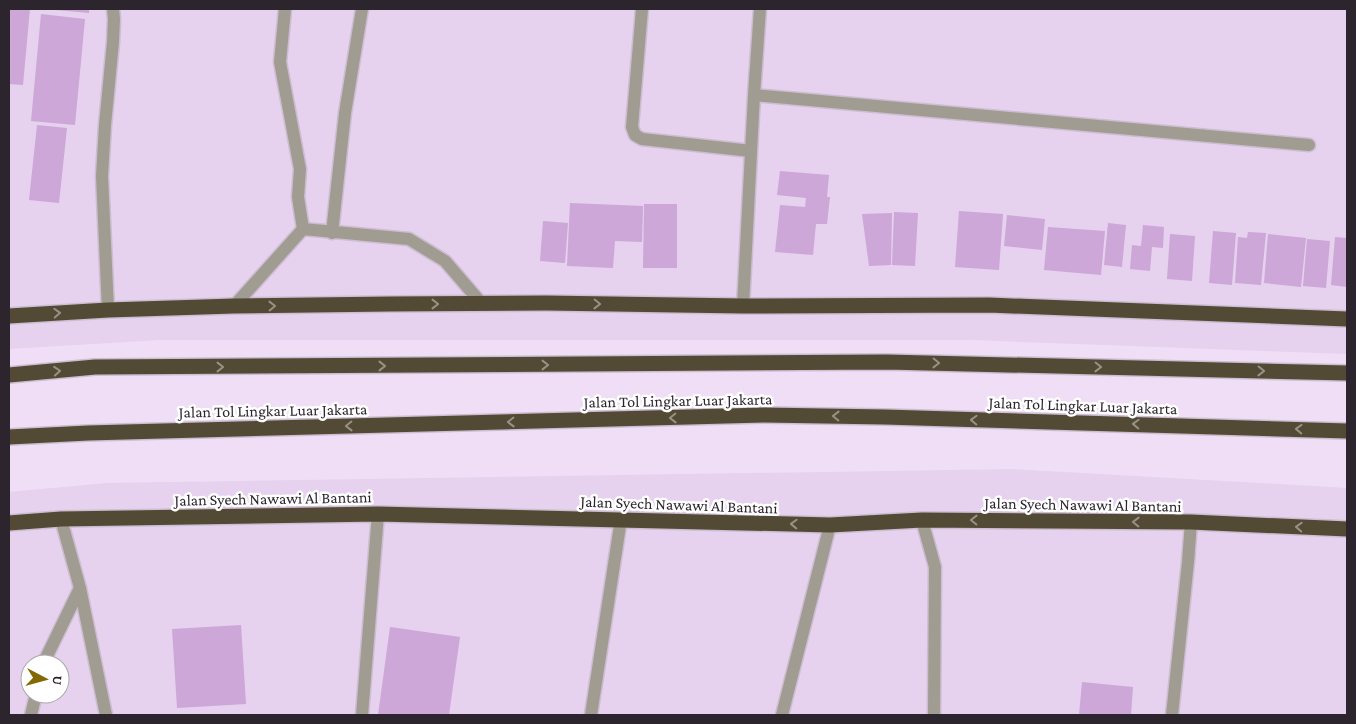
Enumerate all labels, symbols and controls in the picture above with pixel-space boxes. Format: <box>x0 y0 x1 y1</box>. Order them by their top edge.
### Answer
one-way arrow <box>431 299 439 309</box>
one-way arrow <box>594 299 601 309</box>
one-way arrow <box>269 301 277 311</box>
one-way arrow <box>54 308 62 319</box>
one-way arrow <box>932 358 940 368</box>
one-way arrow <box>541 360 549 370</box>
one-way arrow <box>378 361 386 371</box>
one-way arrow <box>216 362 224 372</box>
one-way arrow <box>1095 362 1103 372</box>
one-way arrow <box>54 365 62 376</box>
one-way arrow <box>1258 366 1265 376</box>
street label: Jalan Tol Lingkar Luar Jakarta <box>582 390 773 412</box>
street label: Jalan Tol Lingkar Luar Jakarta <box>986 394 1178 418</box>
street label: Jalan Tol Lingkar Luar Jakarta <box>177 400 368 422</box>
one-way arrow <box>832 411 840 421</box>
one-way arrow <box>669 412 677 423</box>
one-way arrow <box>969 414 977 425</box>
one-way arrow <box>507 417 514 427</box>
one-way arrow <box>1132 419 1140 430</box>
one-way arrow <box>344 421 352 431</box>
one-way arrow <box>1294 424 1302 434</box>
street label: Jalan Syech Nawawi Al Bantani <box>172 488 372 510</box>
street label: Jalan Syech Nawawi Al Bantani <box>578 492 778 517</box>
street label: Jalan Syech Nawawi Al Bantani <box>982 494 1182 516</box>
one-way arrow <box>969 515 977 525</box>
one-way arrow <box>1132 517 1140 527</box>
one-way arrow <box>790 519 798 530</box>
one-way arrow <box>1294 522 1302 533</box>
north arrow <box>20 654 70 704</box>
text: U <box>49 675 66 686</box>

